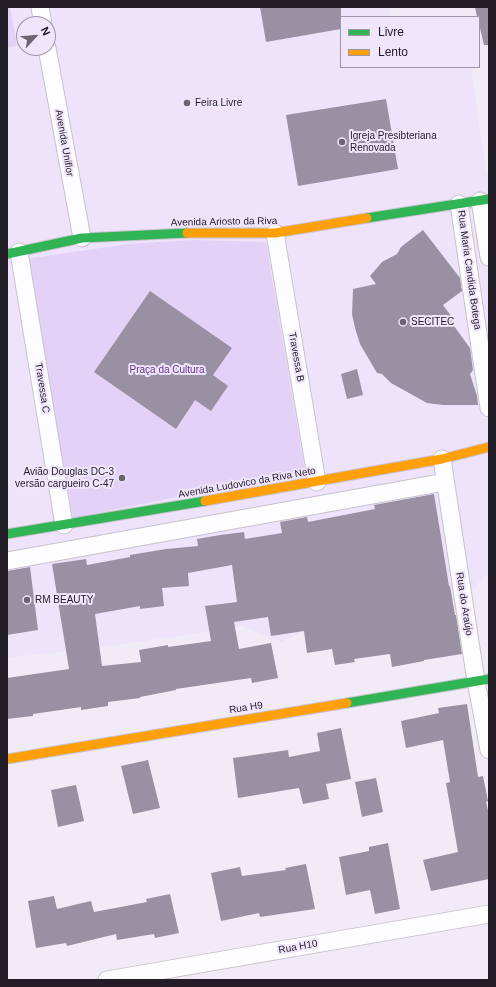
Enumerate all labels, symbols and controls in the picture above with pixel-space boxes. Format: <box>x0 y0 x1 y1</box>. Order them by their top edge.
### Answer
north arrow <box>16 16 56 56</box>
legend <box>340 16 480 68</box>
text: N <box>39 25 53 37</box>
text: Livre <box>378 25 404 39</box>
text: Lento <box>378 45 408 59</box>
place label: Feira Livre <box>195 97 242 109</box>
marker: Feira Livre <box>182 98 192 108</box>
street label: Avenida Uniflor <box>52 109 76 177</box>
place label: Igreja Presibteriana Renovada <box>350 130 437 154</box>
marker: Igreja Presibteriana Renovada <box>337 137 347 147</box>
street label: Rua Maria Candida Botega <box>455 209 483 331</box>
street label: Avenida Ariosto da Riva <box>171 215 277 229</box>
place label: SECITEC <box>411 316 454 328</box>
marker: SECITEC <box>398 317 408 327</box>
street label: Travessa B <box>286 331 306 383</box>
street label: Travessa C <box>32 362 52 414</box>
park label: Praça da Cultura <box>129 364 205 376</box>
street label: Avenida Ludovico da Riva Neto <box>177 465 317 501</box>
place label: Avião Douglas DC-3 versão cargueiro C-47 <box>15 466 114 490</box>
marker: Avião Douglas DC-3 versão cargueiro C-47 <box>117 473 127 483</box>
street label: Rua do Araújo <box>453 571 475 637</box>
place label: RM BEAUTY <box>35 594 93 606</box>
marker: RM BEAUTY <box>22 595 32 605</box>
street label: Rua H9 <box>228 699 264 717</box>
street label: Rua H10 <box>278 938 318 956</box>

